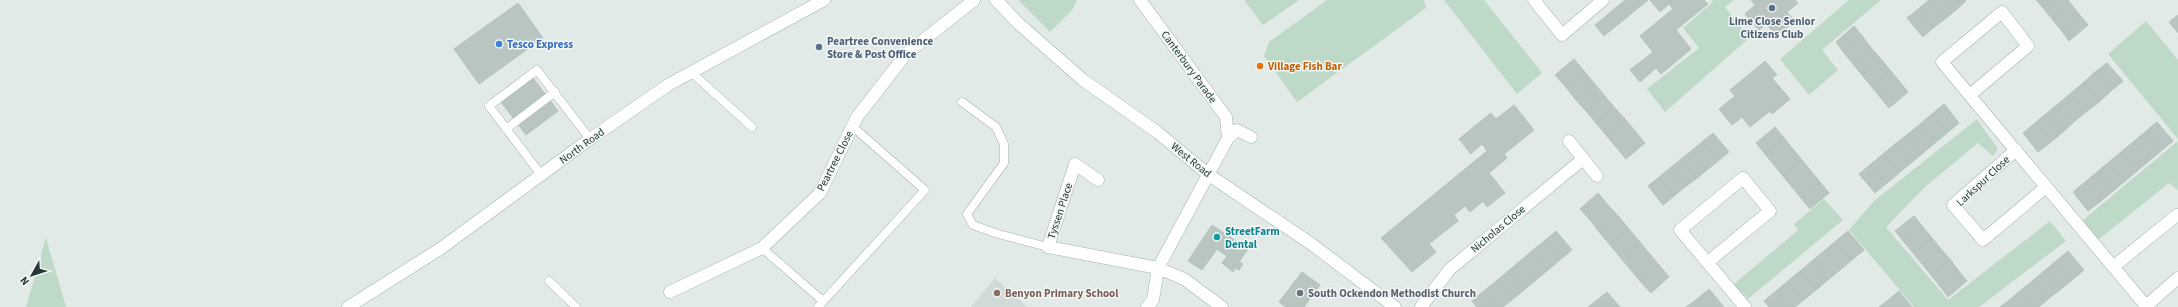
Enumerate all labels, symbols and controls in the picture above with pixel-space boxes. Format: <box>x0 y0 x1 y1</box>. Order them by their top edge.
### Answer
marker: Lime Close Senior Citizens Club <box>1767 3 1777 13</box>
place label: Lime Close Senior Citizens Club <box>1729 14 1816 42</box>
street label: Canterbury Parade <box>1158 28 1221 107</box>
place label: Peartree Convenience Store & Post Office <box>827 34 933 62</box>
place label: Tesco Express <box>507 37 573 52</box>
marker: Tesco Express <box>494 39 504 49</box>
marker: Peartree Convenience Store & Post Office <box>814 42 824 52</box>
place label: Village Fish Bar <box>1267 59 1342 74</box>
marker: Village Fish Bar <box>1255 61 1265 71</box>
street label: North Road <box>556 125 608 167</box>
street label: Peartree Close <box>813 128 857 194</box>
street label: West Road <box>1168 139 1214 181</box>
street label: Larkspur Close <box>1953 152 2013 210</box>
street label: Tyssen Place <box>1044 180 1076 241</box>
street label: Nicholas Close <box>1468 201 1529 256</box>
place label: StreetFarm Dental <box>1225 224 1280 252</box>
marker: StreetFarm Dental <box>1212 232 1222 242</box>
north arrow <box>12 255 52 295</box>
text: N <box>16 273 33 289</box>
place label: Benyon Primary School <box>1005 286 1119 301</box>
place label: South Ockendon Methodist Church <box>1308 286 1476 301</box>
marker: Benyon Primary School <box>992 288 1002 298</box>
marker: South Ockendon Methodist Church <box>1295 288 1305 298</box>

